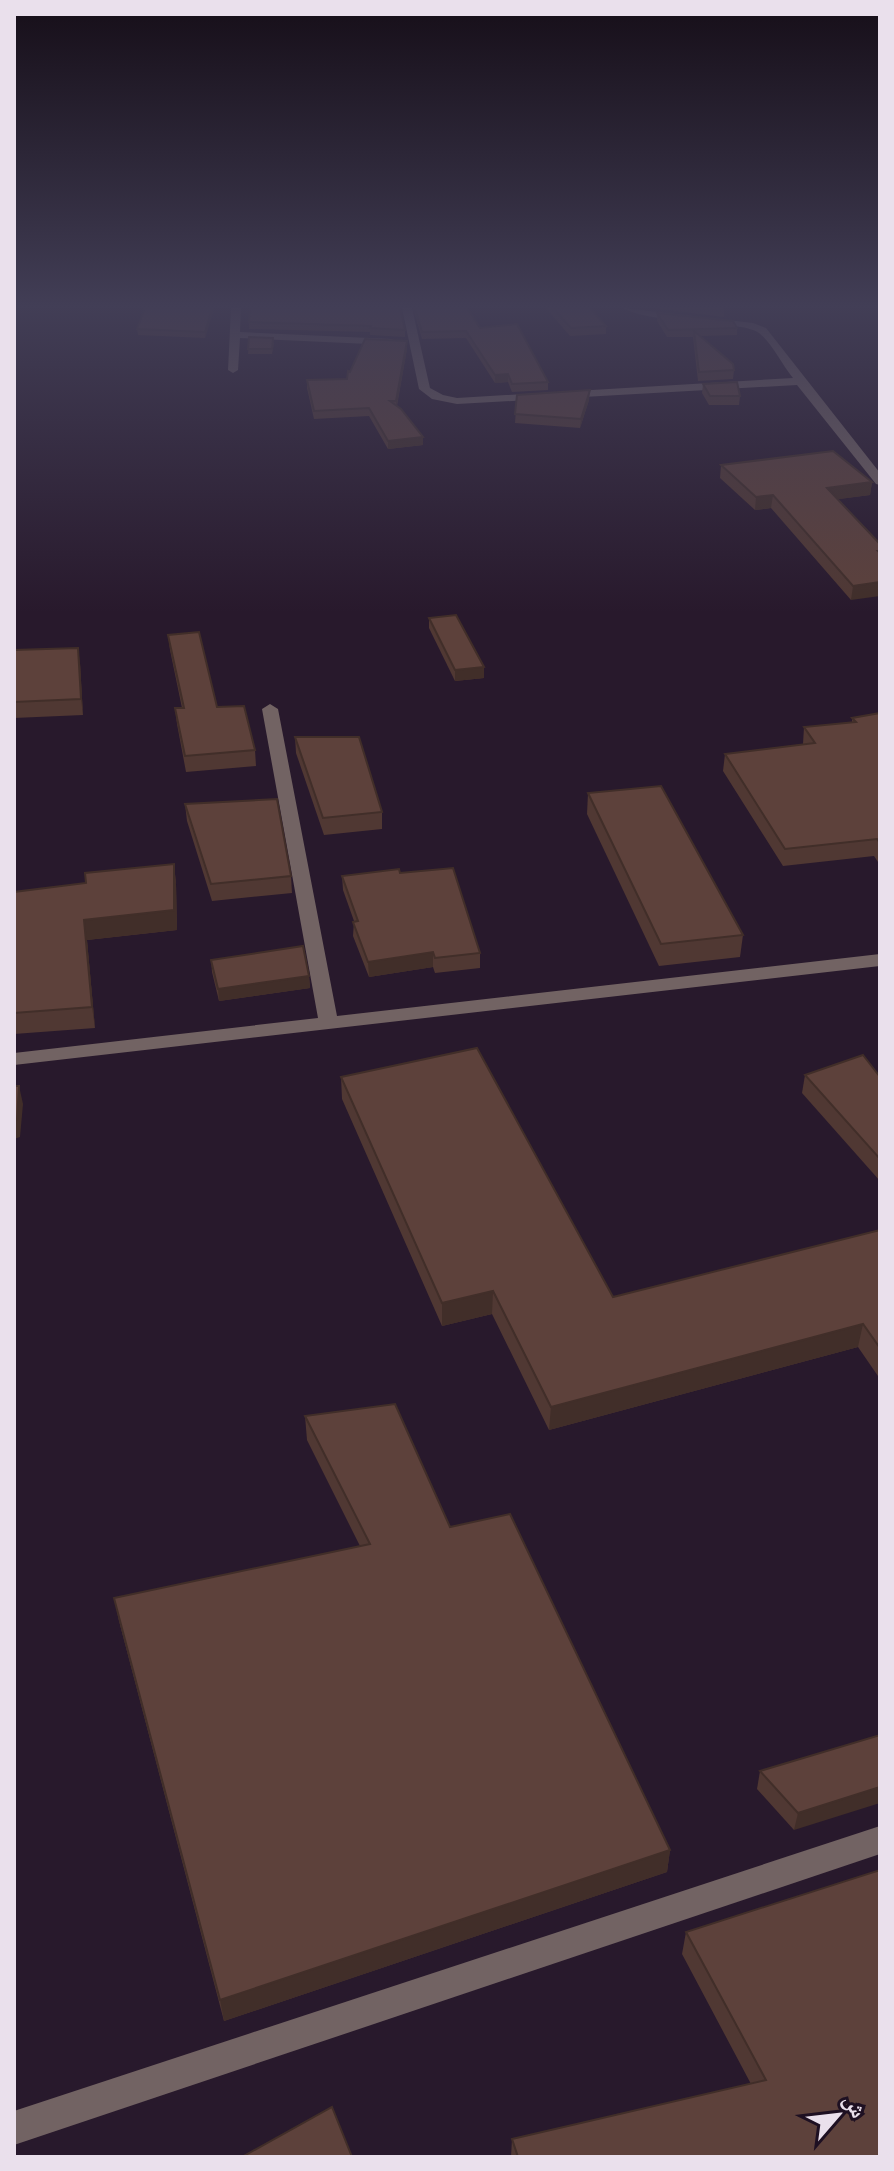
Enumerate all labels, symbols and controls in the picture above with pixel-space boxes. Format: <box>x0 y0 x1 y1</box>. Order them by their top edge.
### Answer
north arrow <box>798 2075 878 2155</box>
text: ش <box>838 2089 873 2122</box>

